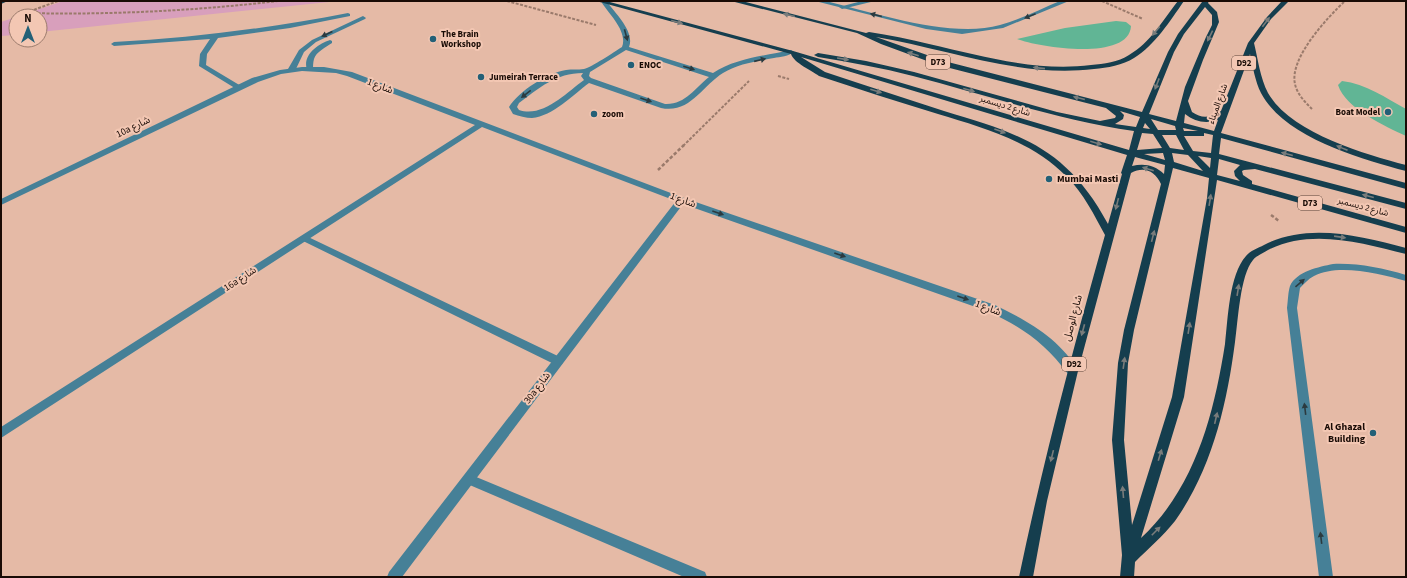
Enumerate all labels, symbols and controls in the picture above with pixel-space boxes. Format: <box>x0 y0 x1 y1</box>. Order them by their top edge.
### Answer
north arrow <box>8 8 48 48</box>
text: N <box>24 11 32 26</box>
one-way arrow <box>783 12 795 18</box>
one-way arrow <box>870 12 882 18</box>
one-way arrow <box>1024 14 1036 20</box>
one-way arrow <box>1262 16 1271 27</box>
one-way arrow <box>672 19 684 25</box>
one-way arrow <box>1152 26 1161 37</box>
place label: The Brain Workshop <box>441 28 481 51</box>
one-way arrow <box>623 29 629 42</box>
one-way arrow <box>1206 30 1213 41</box>
one-way arrow <box>322 31 333 37</box>
marker: The Brain Workshop <box>428 34 438 44</box>
one-way arrow <box>907 51 919 57</box>
road number: D73 <box>926 55 950 69</box>
one-way arrow <box>754 56 766 62</box>
one-way arrow <box>837 56 849 62</box>
road number: D92 <box>1232 56 1256 70</box>
place label: ENOC <box>639 59 662 72</box>
marker: ENOC <box>626 60 636 70</box>
one-way arrow <box>683 65 695 71</box>
one-way arrow <box>1033 65 1045 71</box>
place label: Jumeirah Terrace <box>489 71 558 84</box>
marker: Jumeirah Terrace <box>476 72 486 82</box>
street label: شارع 1 <box>365 75 395 97</box>
one-way arrow <box>1153 79 1159 91</box>
street label: شارع الميناء <box>1205 82 1231 126</box>
one-way arrow <box>963 87 976 93</box>
one-way arrow <box>870 89 882 95</box>
one-way arrow <box>521 90 532 98</box>
street label: شارع 2 ديسمبر <box>977 92 1032 120</box>
one-way arrow <box>1073 95 1085 101</box>
one-way arrow <box>641 98 653 104</box>
place label: Boat Model <box>1336 106 1380 119</box>
marker: Boat Model <box>1383 107 1393 117</box>
place label: zoom <box>602 108 624 121</box>
marker: zoom <box>589 109 599 119</box>
street label: 10a شارع <box>114 113 153 141</box>
one-way arrow <box>994 128 1006 134</box>
one-way arrow <box>1091 140 1103 146</box>
one-way arrow <box>1336 145 1348 151</box>
one-way arrow <box>1281 151 1293 157</box>
one-way arrow <box>1142 166 1154 172</box>
place label: Mumbai Masti <box>1057 172 1118 186</box>
marker: Mumbai Masti <box>1044 174 1054 184</box>
street label: شارع 1 <box>668 189 698 211</box>
one-way arrow <box>1362 193 1374 199</box>
one-way arrow <box>1207 194 1213 206</box>
street label: شارع 2 ديسمبر <box>1335 194 1390 220</box>
road number: D73 <box>1298 196 1322 210</box>
one-way arrow <box>1114 198 1120 210</box>
one-way arrow <box>712 210 724 216</box>
one-way arrow <box>1150 230 1156 242</box>
one-way arrow <box>1334 234 1346 240</box>
one-way arrow <box>835 253 847 259</box>
street label: 16a شارع <box>221 263 259 295</box>
one-way arrow <box>1295 278 1305 287</box>
one-way arrow <box>1235 284 1241 296</box>
street label: شارع الوصل <box>1060 293 1086 343</box>
one-way arrow <box>957 296 969 302</box>
street label: شارع 1 <box>973 297 1003 319</box>
one-way arrow <box>1186 322 1192 334</box>
one-way arrow <box>1080 323 1086 336</box>
one-way arrow <box>1121 356 1127 369</box>
road number: D92 <box>1062 357 1086 371</box>
street label: 30a شارع <box>520 369 554 407</box>
one-way arrow <box>1302 403 1308 415</box>
one-way arrow <box>1213 412 1219 424</box>
place label: Al Ghazal Building <box>1323 420 1366 446</box>
marker: Al Ghazal Building <box>1368 428 1378 438</box>
one-way arrow <box>1157 448 1163 460</box>
one-way arrow <box>1048 449 1054 462</box>
one-way arrow <box>1119 486 1126 498</box>
one-way arrow <box>1151 526 1161 536</box>
one-way arrow <box>1318 532 1325 544</box>

